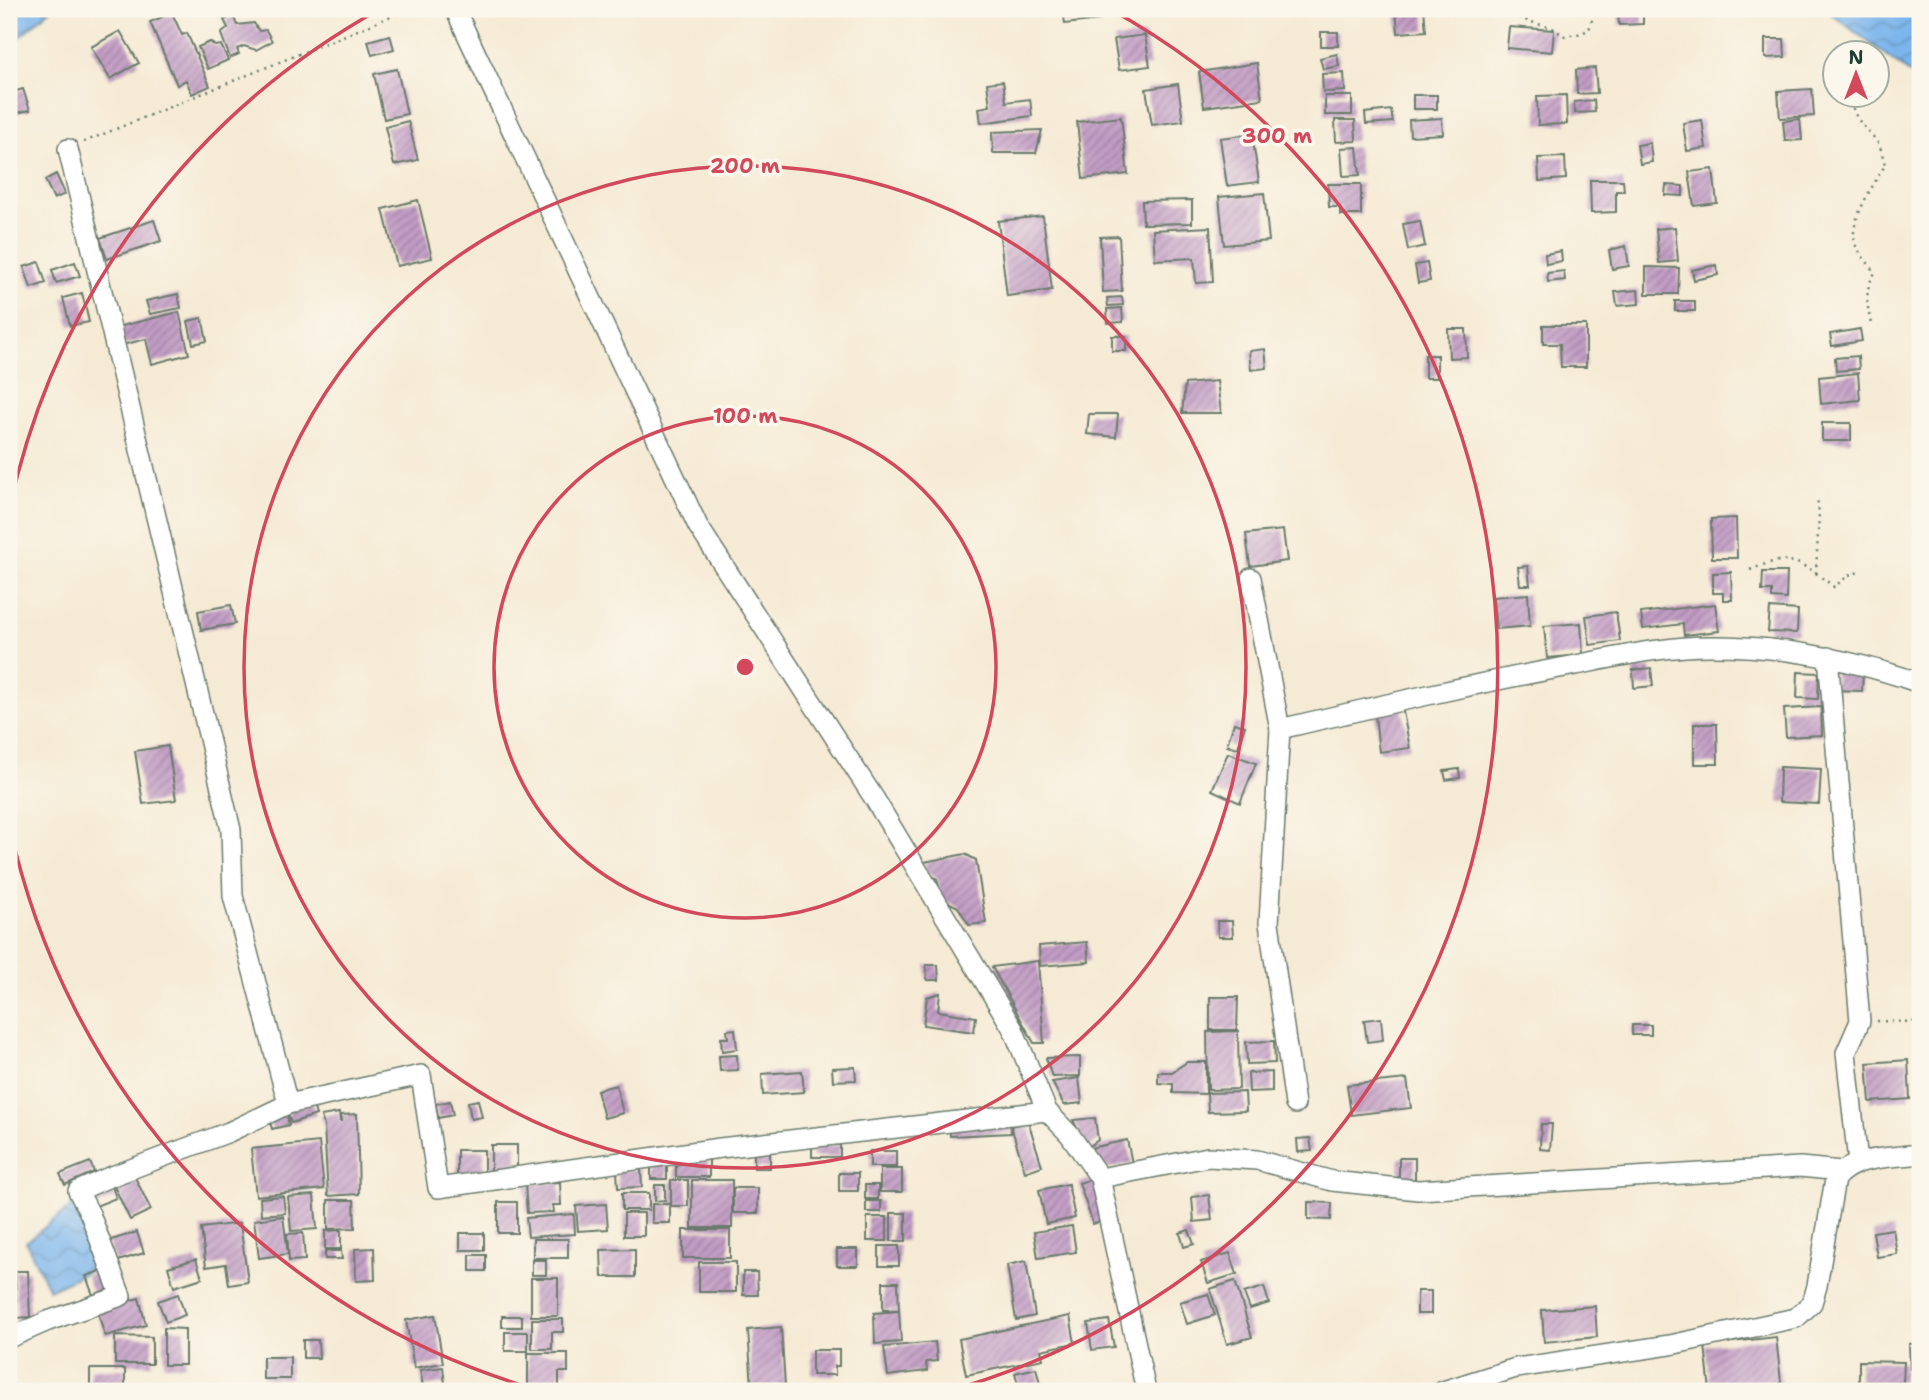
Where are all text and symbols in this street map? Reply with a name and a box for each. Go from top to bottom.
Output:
north arrow [1820,38,1890,108]
text: N [1848,45,1864,70]
text: 300 m [1242,122,1312,150]
text: 200 m [710,152,780,180]
text: 100 m [713,402,777,430]
centre of rings [733,655,757,679]

